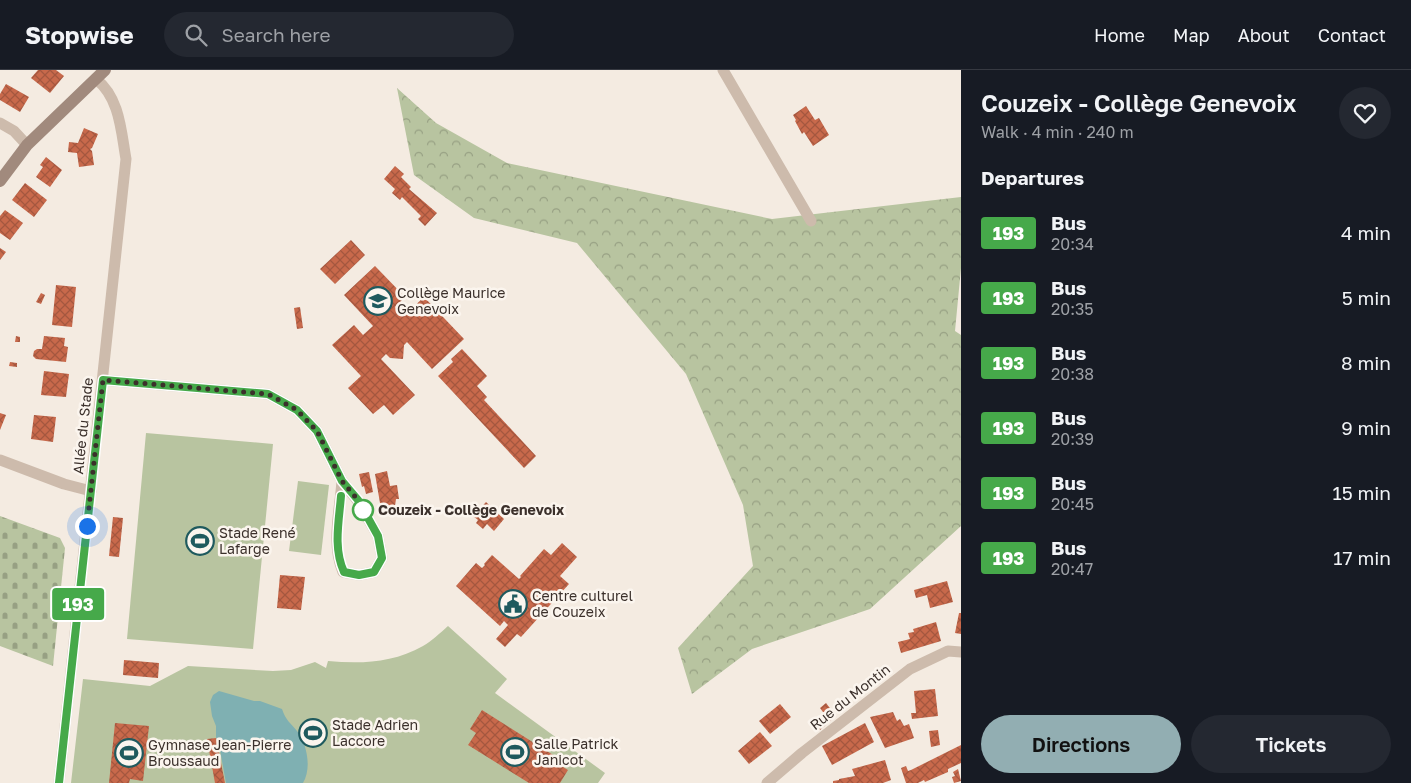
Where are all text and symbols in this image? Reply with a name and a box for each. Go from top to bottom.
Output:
search box [164,12,514,57]
text: Stopwise [25,20,134,49]
icon: search [182,21,210,49]
text: Search here [222,23,330,46]
text: Home [1094,24,1145,46]
text: Map [1173,24,1210,46]
text: About [1238,24,1290,46]
text: Contact [1318,24,1386,46]
button: heart [1339,87,1391,139]
text: Couzeix - Collège Genevoix [981,88,1296,117]
text: Walk · 4 min · 240 m [981,122,1134,142]
text: Departures [981,166,1084,189]
text: Bus [1051,211,1086,234]
text: 4 min [1341,221,1391,244]
text: 193 [993,222,1024,244]
text: 20:34 [1051,234,1094,254]
text: Bus [1051,276,1086,299]
place label: Collège Maurice Genevoix [397,284,505,317]
school or university icon: Collège Maurice Genevoix [363,286,393,316]
text: 5 min [1342,286,1391,309]
text: 193 [993,287,1024,309]
text: 20:35 [1051,299,1094,319]
text: Bus [1051,341,1086,364]
text: 8 min [1341,351,1391,374]
text: 193 [993,352,1024,374]
text: 20:38 [1051,364,1094,384]
street label: Allée du Stade [69,377,96,475]
text: Bus [1051,406,1086,429]
text: 9 min [1341,416,1391,439]
text: 193 [993,417,1024,439]
text: 20:39 [1051,429,1094,449]
text: Bus [1051,471,1086,494]
text: 15 min [1332,481,1391,504]
text: 193 [993,482,1024,504]
text: 20:45 [1051,494,1094,514]
marker: Couzeix - Collège Genevoix [352,499,374,521]
place label: Couzeix - Collège Genevoix [378,501,564,518]
your location [75,514,100,539]
place label: Stade René Lafarge [219,524,296,557]
sports icon: Stade René Lafarge [185,526,215,556]
text: Bus [1051,536,1086,559]
text: 17 min [1333,546,1391,569]
text: 193 [993,547,1024,569]
text: 20:47 [1051,559,1093,579]
place label: Centre culturel de Couzeix [532,587,633,620]
line badge: 193 [49,588,107,620]
public building icon: Centre culturel de Couzeix [498,589,528,619]
text: 193 [62,593,94,615]
street label: Rue du Montin [806,660,893,733]
button: Directions [981,715,1181,773]
button: Tickets [1191,715,1391,773]
place label: Stade Adrien Laccore [332,716,418,749]
sports icon: Stade Adrien Laccore [298,718,328,748]
place label: Salle Patrick Janicot [534,735,619,768]
place label: Gymnase Jean-Pierre Broussaud [148,736,291,769]
sports icon: Salle Patrick Janicot [500,737,530,767]
sports icon: Gymnase Jean-Pierre Broussaud [114,738,144,768]

